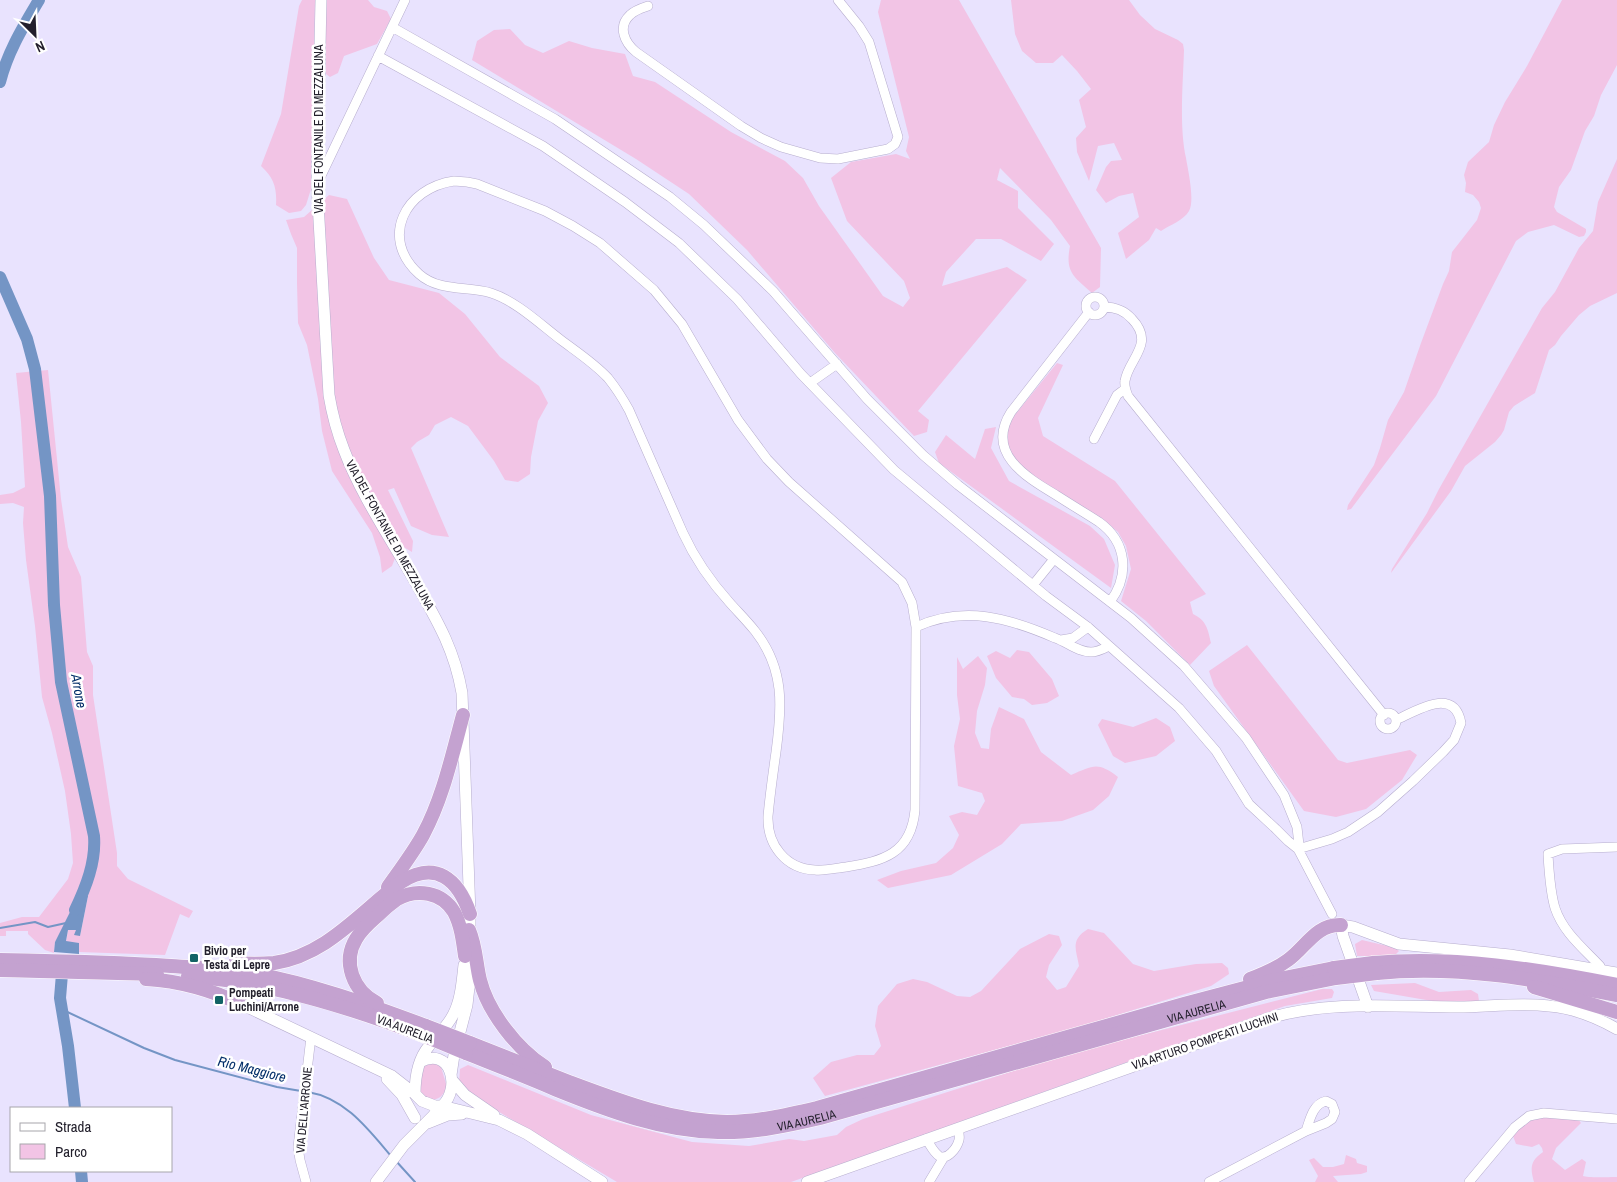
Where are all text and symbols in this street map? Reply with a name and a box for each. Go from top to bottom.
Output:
north arrow [10,10,60,60]
text: N [33,37,48,57]
street label: VIA DEL FONTANILE DI MEZZALUNA [311,44,327,214]
street label: VIA DEL FONTANILE DI MEZZALUNA [342,457,438,613]
water label: Arrone [67,671,91,710]
place label: Bivio per Testa di Lepre [204,943,271,973]
marker: Bivio per Testa di Lepre [188,952,200,964]
place label: Pompeati Luchini/Arrone [229,985,300,1015]
marker: Pompeati Luchini/Arrone [213,994,225,1006]
street label: VIA AURELIA [1166,996,1228,1027]
street label: VIA ARTURO POMPEATI LUCHINI [1130,1008,1280,1074]
street label: VIA AURELIA [374,1011,436,1047]
water label: Rio Maggiore [216,1052,288,1086]
street label: VIA DELL'ARRONE [292,1066,316,1154]
street label: VIA AURELIA [776,1106,838,1135]
legend [10,1107,172,1172]
text: Strada [55,1116,91,1137]
text: Parco [55,1141,87,1162]

